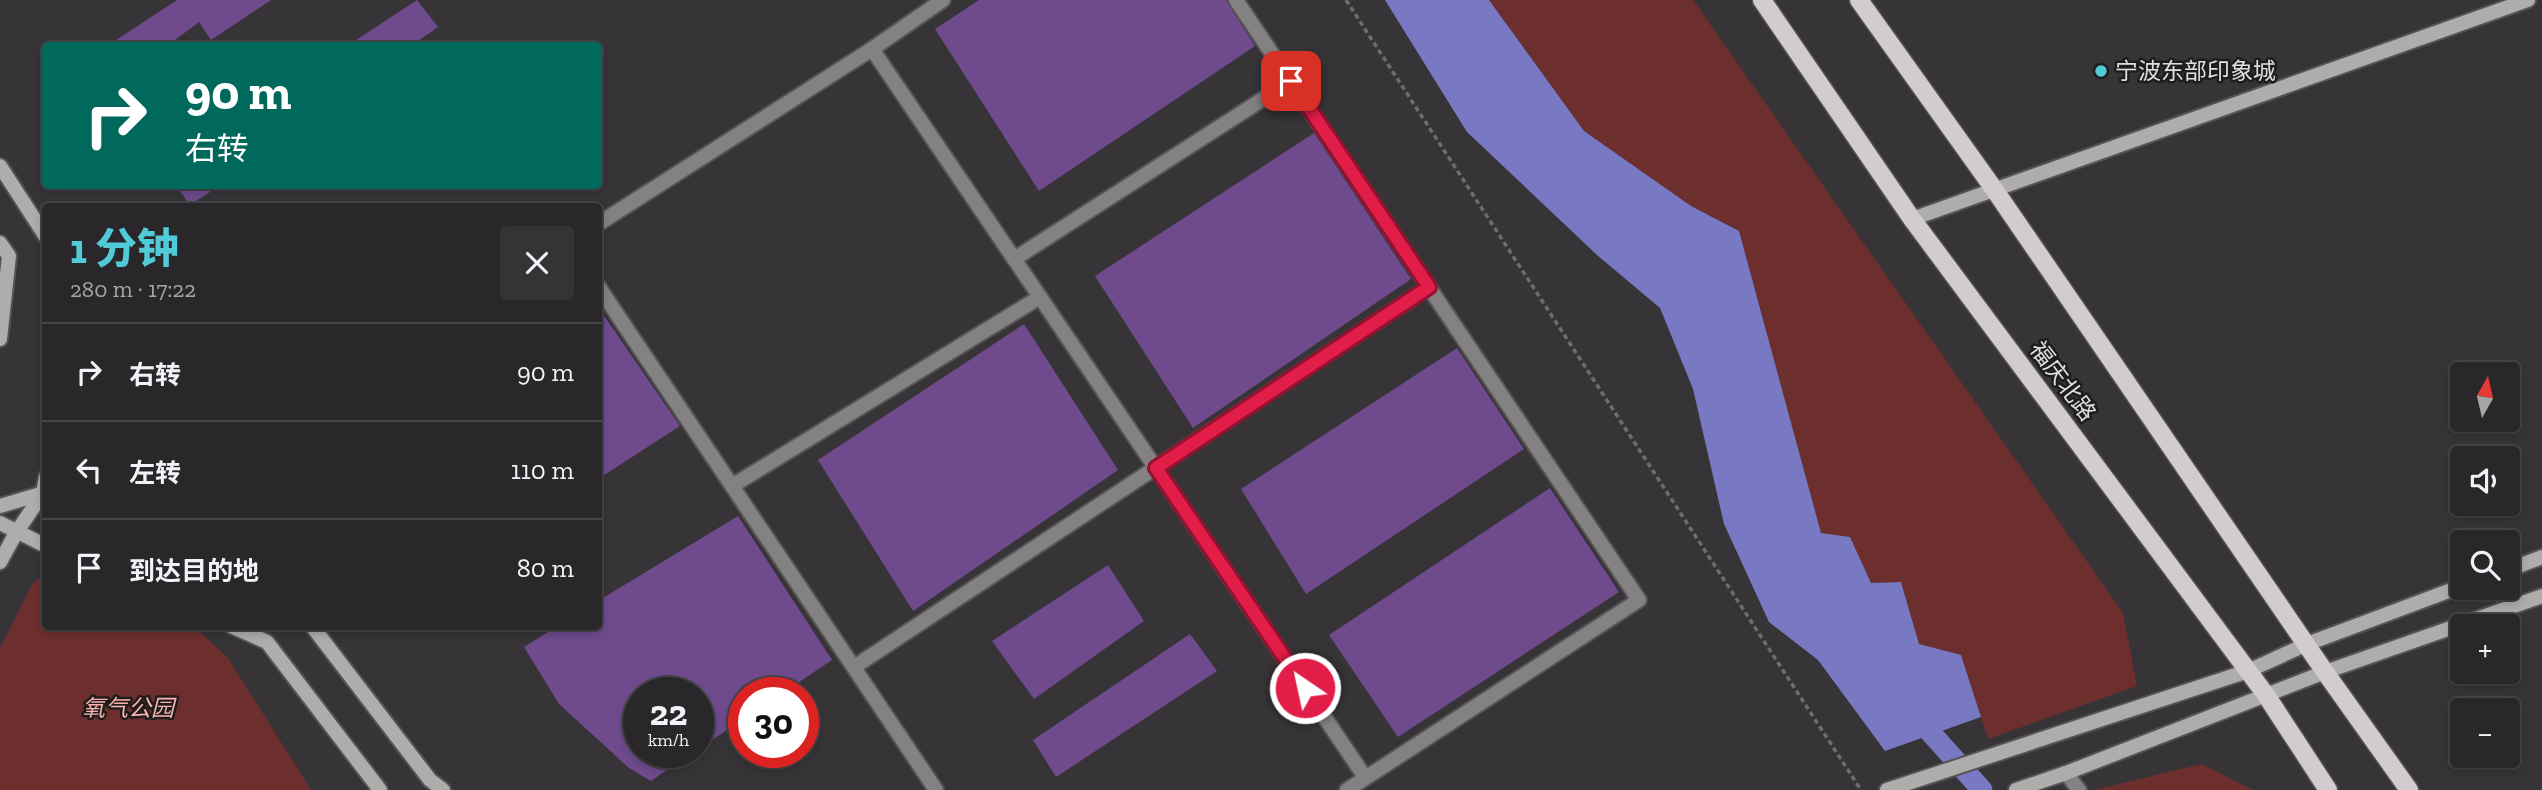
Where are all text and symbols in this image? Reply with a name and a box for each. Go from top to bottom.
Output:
pin [1261,51,1321,111]
place label: 宁波东部印象城 [2115,57,2276,85]
icon: arrive [1272,62,1310,100]
text: 90 m [185,63,292,122]
marker: 宁波东部印象城 [2093,63,2109,79]
icon: right [70,70,161,161]
text: 右转 [185,130,249,168]
text: 1 分钟 [70,223,179,274]
button: close [500,226,574,300]
text: 280 m · 17:22 [70,275,196,303]
street label: 福庆北路 [2024,336,2102,426]
icon: right [70,353,108,391]
text: 90 m [517,356,574,388]
text: 右转 [129,359,181,391]
north arrow [2450,362,2520,432]
map controls [2450,362,2520,768]
button: sound [2450,446,2520,516]
icon: left [70,451,108,489]
text: 110 m [511,454,574,486]
text: 左转 [129,457,181,489]
button: search [2450,530,2520,600]
icon: arrive [70,549,108,587]
text: 80 m [517,552,574,584]
text: 到达目的地 [129,555,259,587]
button: + [2450,614,2520,684]
position arrow [1268,651,1342,725]
speed limit sign: 30 [728,677,819,768]
text: 22 [650,692,687,734]
park label: 氧气公园 [82,694,177,722]
button: − [2450,698,2520,768]
text: km/h [648,729,689,751]

